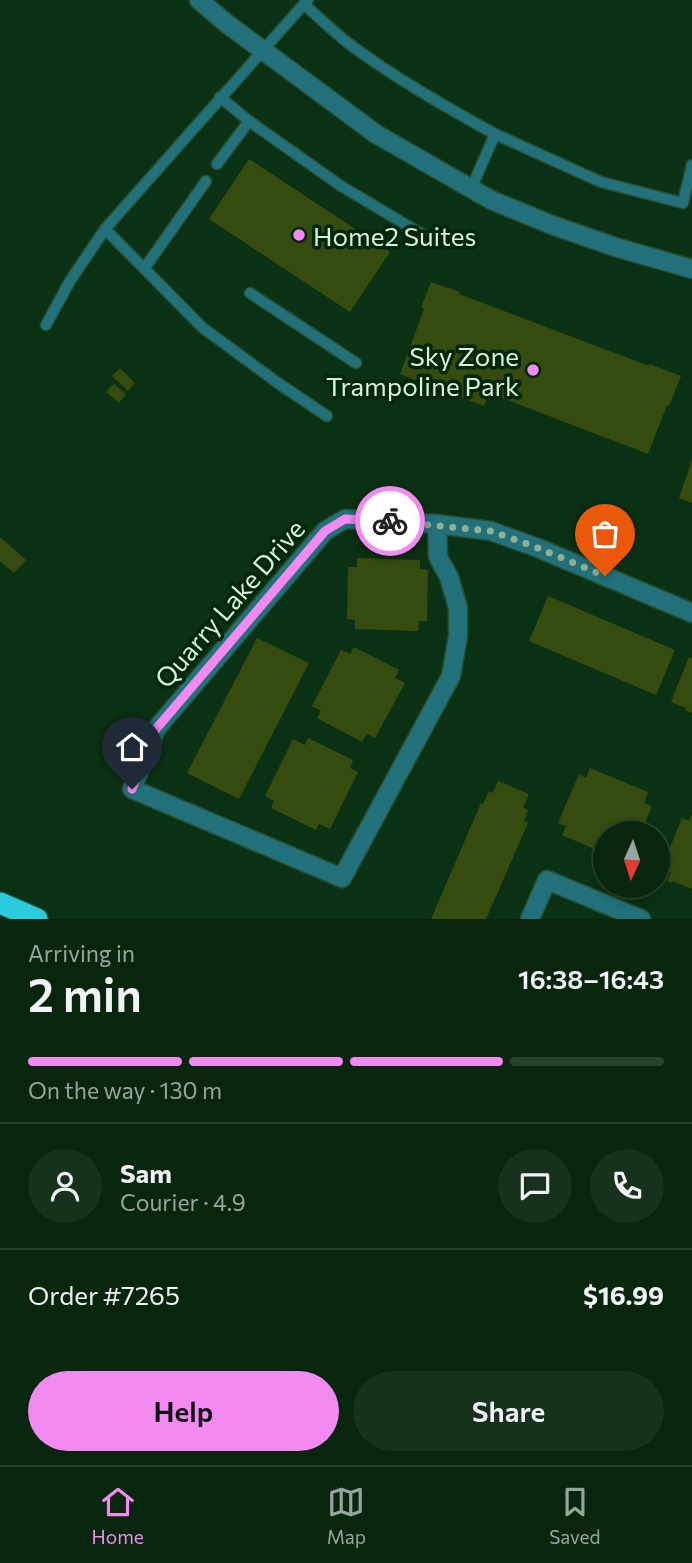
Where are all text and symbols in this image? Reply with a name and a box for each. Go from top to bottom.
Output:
place label: Home2 Suites [313,220,476,251]
marker: Home2 Suites [291,227,307,243]
place label: Sky Zone Trampoline Park [326,340,519,401]
marker: Sky Zone Trampoline Park [525,362,541,378]
courier [355,486,425,556]
icon: bike [371,502,409,540]
pin [575,504,635,576]
street label: Quarry Lake Drive [148,513,310,693]
icon: bag [586,515,624,553]
pin [102,717,162,789]
icon: home [113,728,151,766]
north arrow [593,821,670,898]
map controls [593,821,670,898]
text: Arriving in [28,939,135,967]
text: 16:38–16:43 [518,963,664,994]
text: 2 min [28,965,142,1021]
text: On the way · 130 m [28,1076,222,1104]
button: person [28,1149,102,1223]
button: chat [498,1149,572,1223]
button: phone [590,1149,664,1223]
text: Sam [120,1157,172,1188]
text: Courier · 4.9 [120,1188,246,1216]
text: Order #7265 [28,1279,180,1310]
text: $16.99 [583,1279,664,1310]
button: Help [28,1371,339,1451]
button: Share [353,1371,664,1451]
tab: Home [92,1483,144,1548]
tab: Map [327,1483,366,1548]
tab: Saved [549,1483,600,1548]

